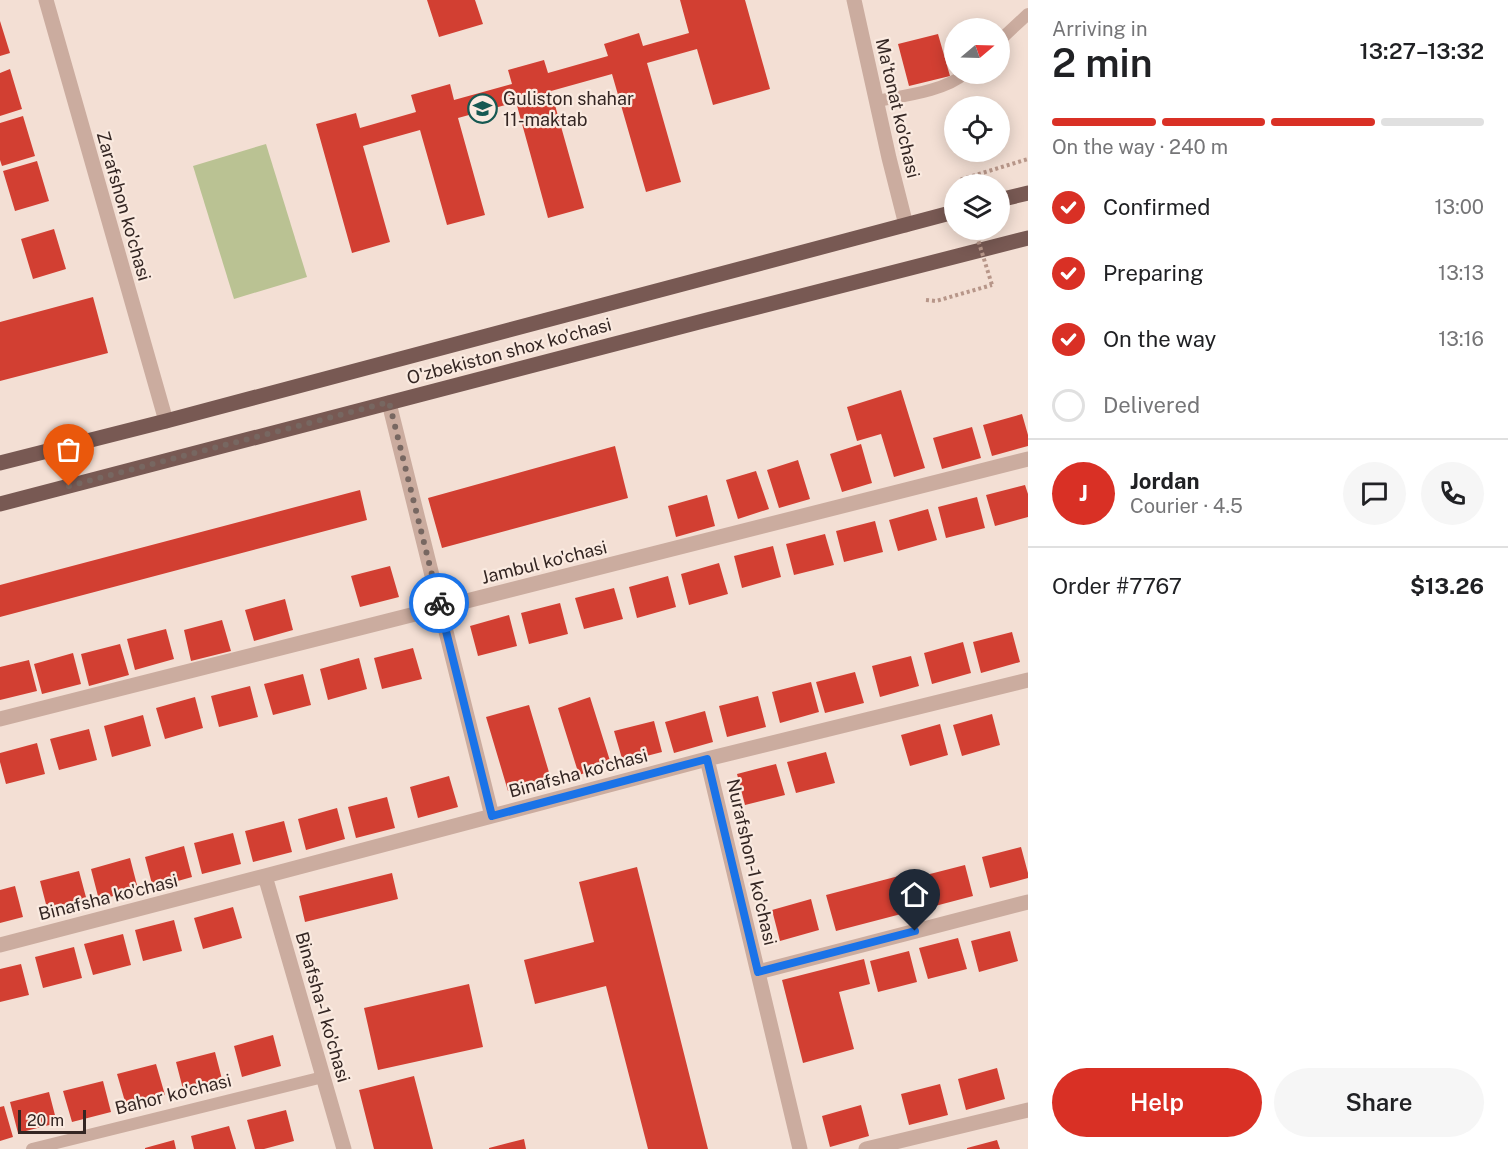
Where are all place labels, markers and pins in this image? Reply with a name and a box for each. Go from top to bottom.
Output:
place label: Guliston shahar 11-maktab [503,88,634,130]
school or university icon: Guliston shahar 11-maktab [466,92,498,124]
pin [43,424,94,486]
pin [889,869,940,931]

